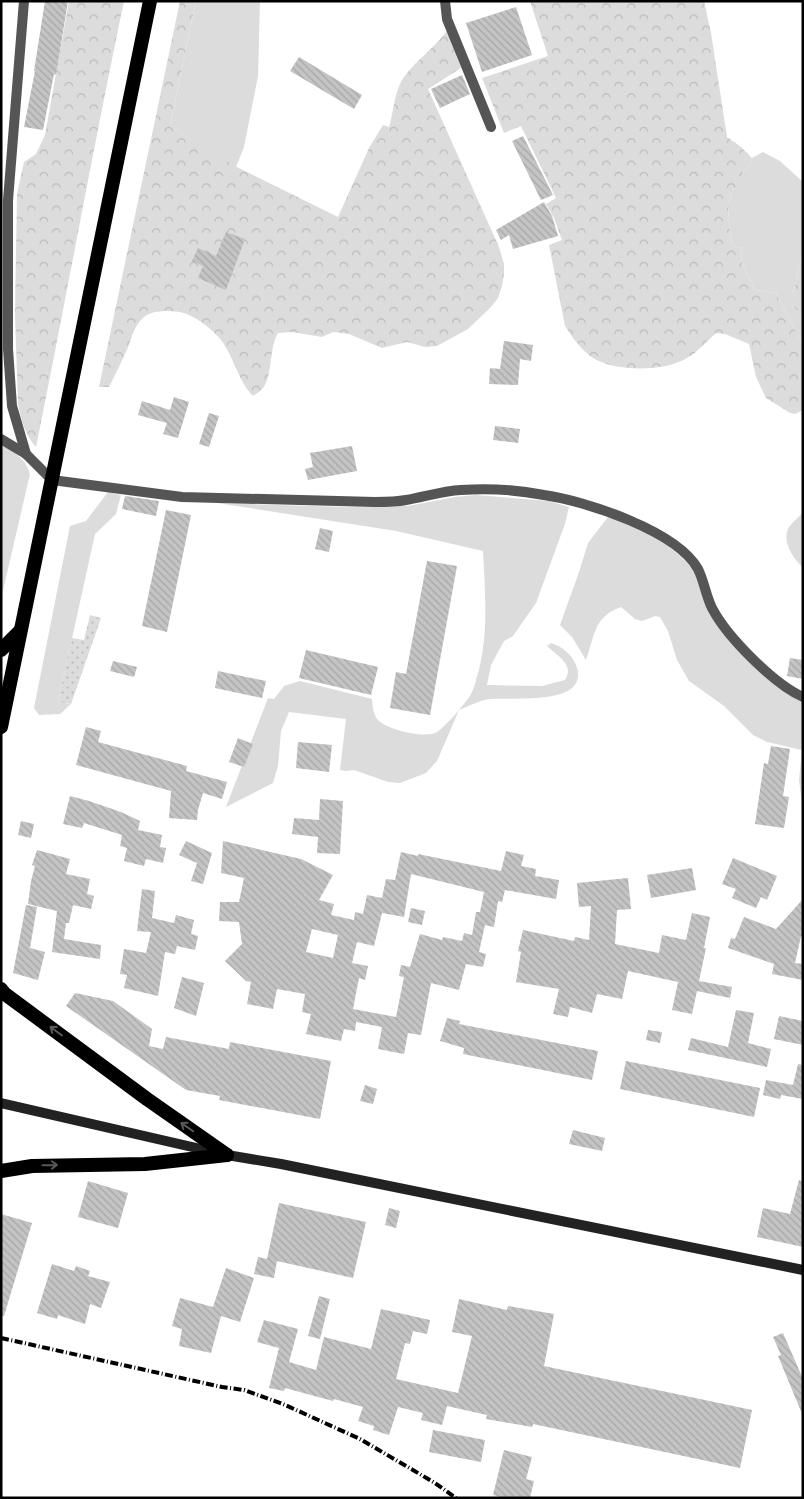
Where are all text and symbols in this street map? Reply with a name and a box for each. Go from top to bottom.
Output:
one-way arrow [49,1026,63,1036]
one-way arrow [180,1122,194,1132]
one-way arrow [41,1161,57,1170]

